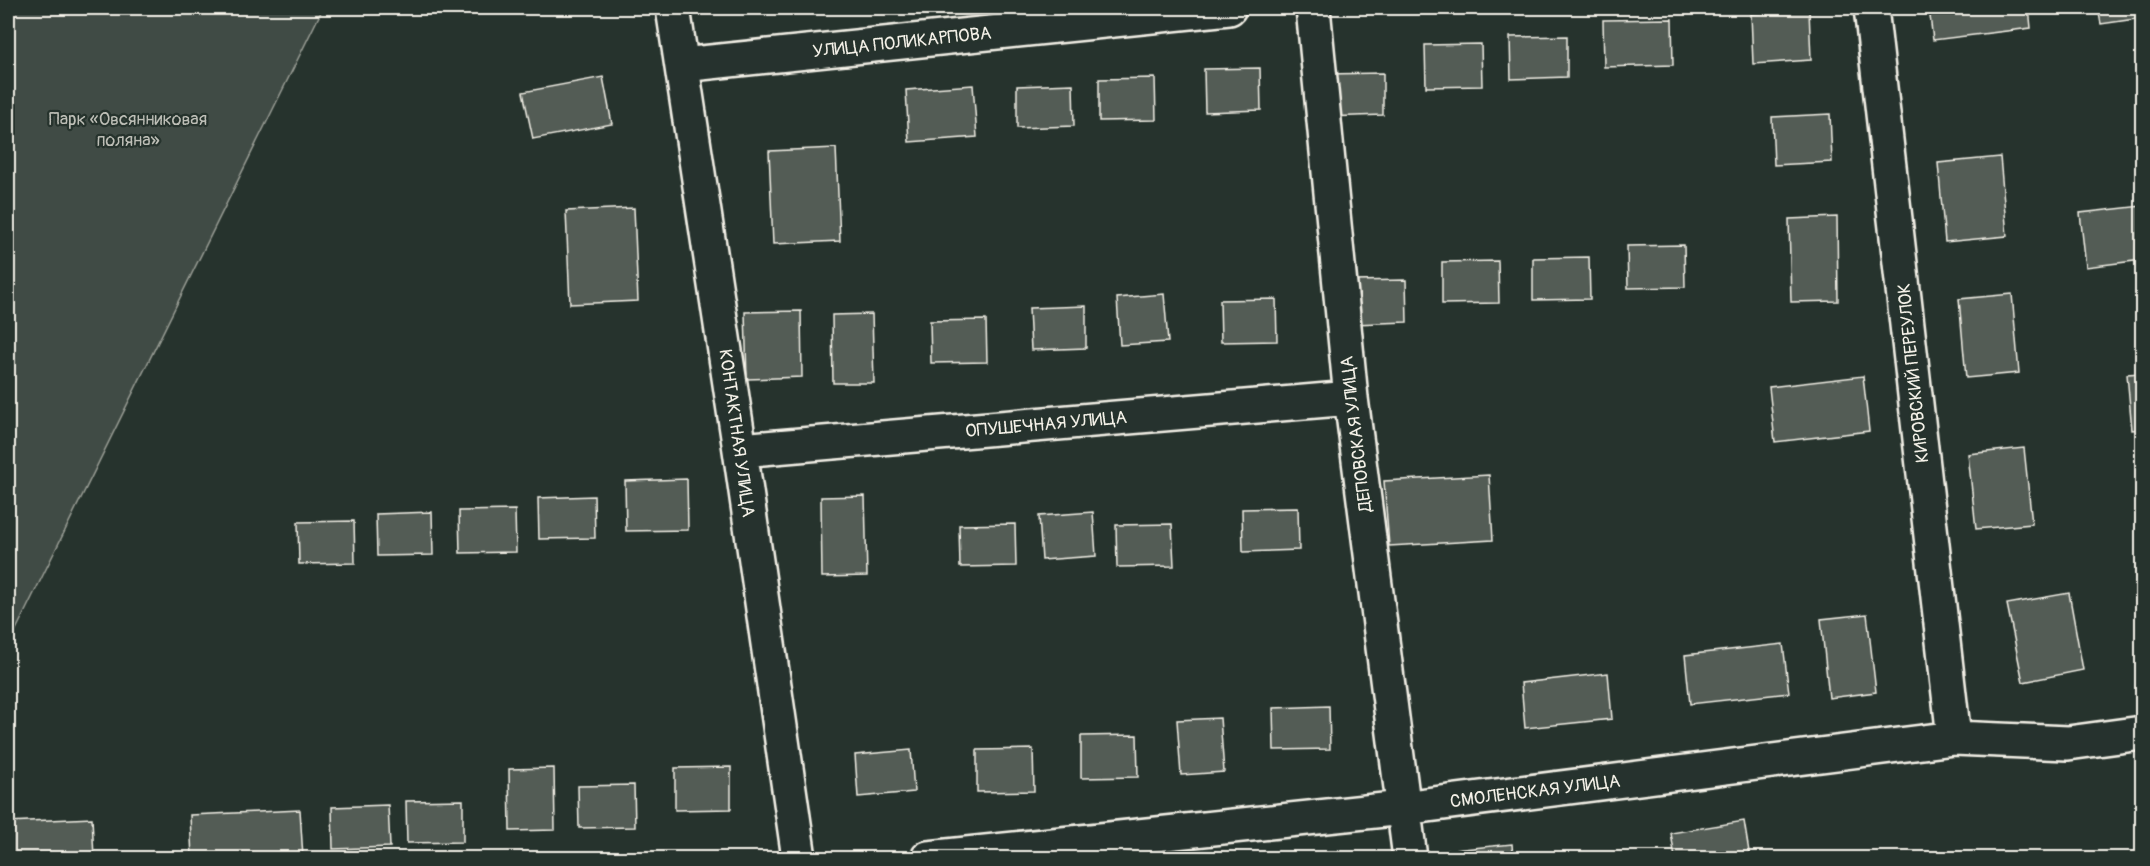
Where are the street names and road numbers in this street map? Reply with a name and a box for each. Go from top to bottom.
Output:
street label: УЛИЦА ПОЛИКАРПОВА [811,22,993,63]
street label: КИРОВСКИЙ ПЕРЕУЛОК [1893,282,1934,464]
street label: КОНТАКТНАЯ УЛИЦА [713,348,760,519]
street label: ДЕПОВСКАЯ УЛИЦА [1335,354,1378,514]
street label: ОПУШЕЧНАЯ УЛИЦА [964,406,1128,443]
street label: СМОЛЕНСКАЯ УЛИЦА [1449,770,1622,813]

